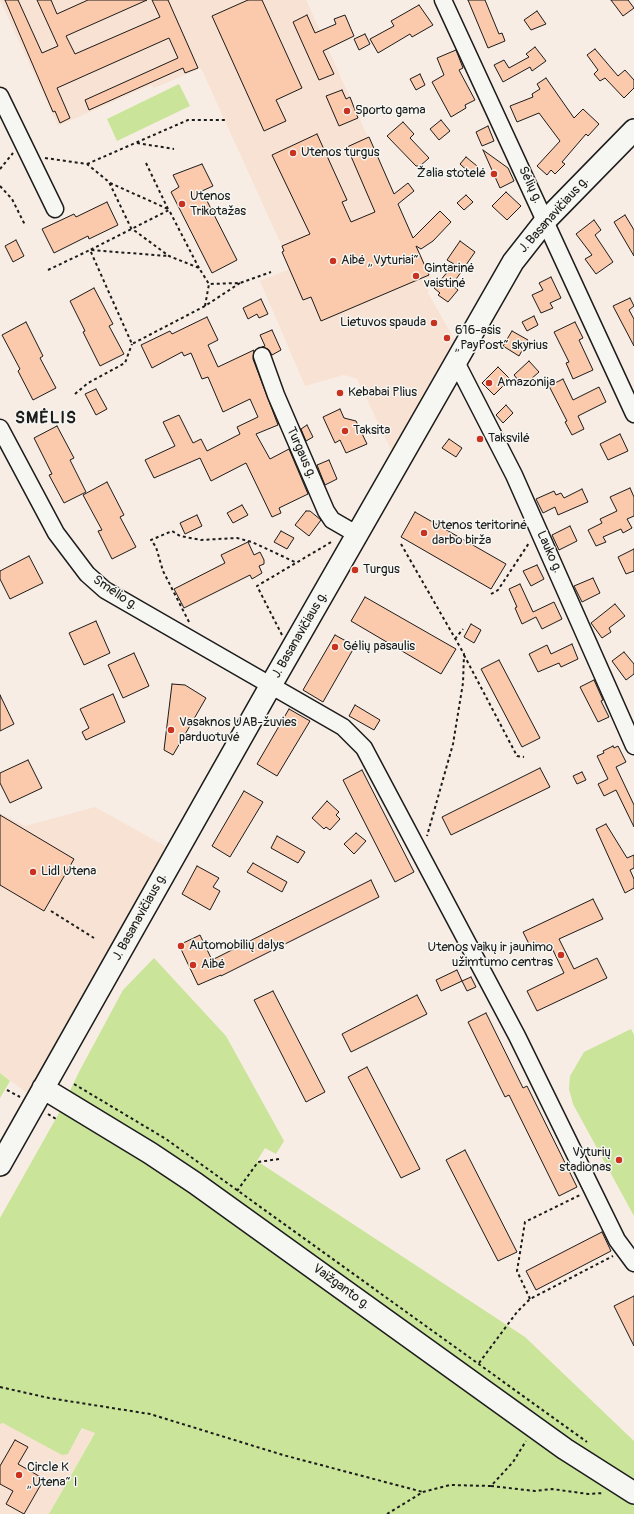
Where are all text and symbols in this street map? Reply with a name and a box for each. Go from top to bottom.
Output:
place label: Sporto gama [355,103,426,119]
marker: Sporto gama [342,106,352,116]
place label: Utenos turgus [301,145,380,161]
marker: Utenos turgus [288,148,298,158]
street label: Sėlių g. [515,164,545,206]
place label: Žalia stotelė [417,166,486,182]
marker: Žalia stotelė [489,169,499,179]
street label: J. Basanavičiaus g. [516,174,592,256]
place label: Utenos Trikotažas [190,189,246,220]
marker: Utenos Trikotažas [177,199,187,209]
place label: Aibė „Vyturiai“ [341,253,419,269]
marker: Aibė „Vyturiai“ [328,256,338,266]
place label: Gintarinė vaistinė [424,261,474,292]
marker: Gintarinė vaistinė [411,271,421,281]
place label: Lietuvos spauda [340,315,426,331]
marker: Lietuvos spauda [429,318,439,328]
place label: 616-asis „PayPost“ skyrius [455,323,548,354]
marker: 616-asis „PayPost“ skyrius [442,333,452,343]
place label: Amazonija [497,375,555,391]
marker: Amazonija [484,378,494,388]
place label: Kebabai Plius [348,385,417,401]
marker: Kebabai Plius [335,388,345,398]
district label: SMĖLIS [15,409,77,429]
place label: Taksita [353,423,390,439]
street label: Turgaus g. [283,425,319,481]
marker: Taksita [340,426,350,436]
place label: Taksvilė [488,431,530,447]
marker: Taksvilė [475,434,485,444]
place label: Utenos teritorinė darbo birža [432,518,527,549]
marker: Utenos teritorinė darbo birža [419,528,429,538]
street label: Lauko g. [533,529,565,575]
place label: Turgus [363,562,400,578]
marker: Turgus [350,565,360,575]
street label: Smėlio g. [90,572,140,614]
street label: J. Basanavičiaus g. [269,589,331,681]
place label: Gėlių pasaulis [343,639,415,655]
marker: Gėlių pasaulis [330,642,340,652]
place label: Vasaknos UAB-žuvies parduotuvė [179,715,297,746]
marker: Vasaknos UAB-žuvies parduotuvė [166,725,176,735]
place label: Lidl Utena [41,864,96,880]
marker: Lidl Utena [28,867,38,877]
street label: J. Basanavičiaus g. [110,871,170,963]
place label: Automobilių dalys [189,938,284,954]
place label: Utenos vaikų ir jaunimo užimtumo centras [428,940,553,971]
marker: Automobilių dalys [176,941,186,951]
marker: Utenos vaikų ir jaunimo užimtumo centras [556,950,566,960]
place label: Aibė [201,957,225,973]
marker: Aibė [188,960,198,970]
place label: Vyturių stadionas [559,1145,611,1176]
marker: Vyturių stadionas [614,1155,624,1165]
street label: Vaižganto g. [309,1261,373,1313]
place label: Circle K „Utena“ I [27,1460,77,1491]
marker: Circle K „Utena“ I [14,1470,24,1480]

